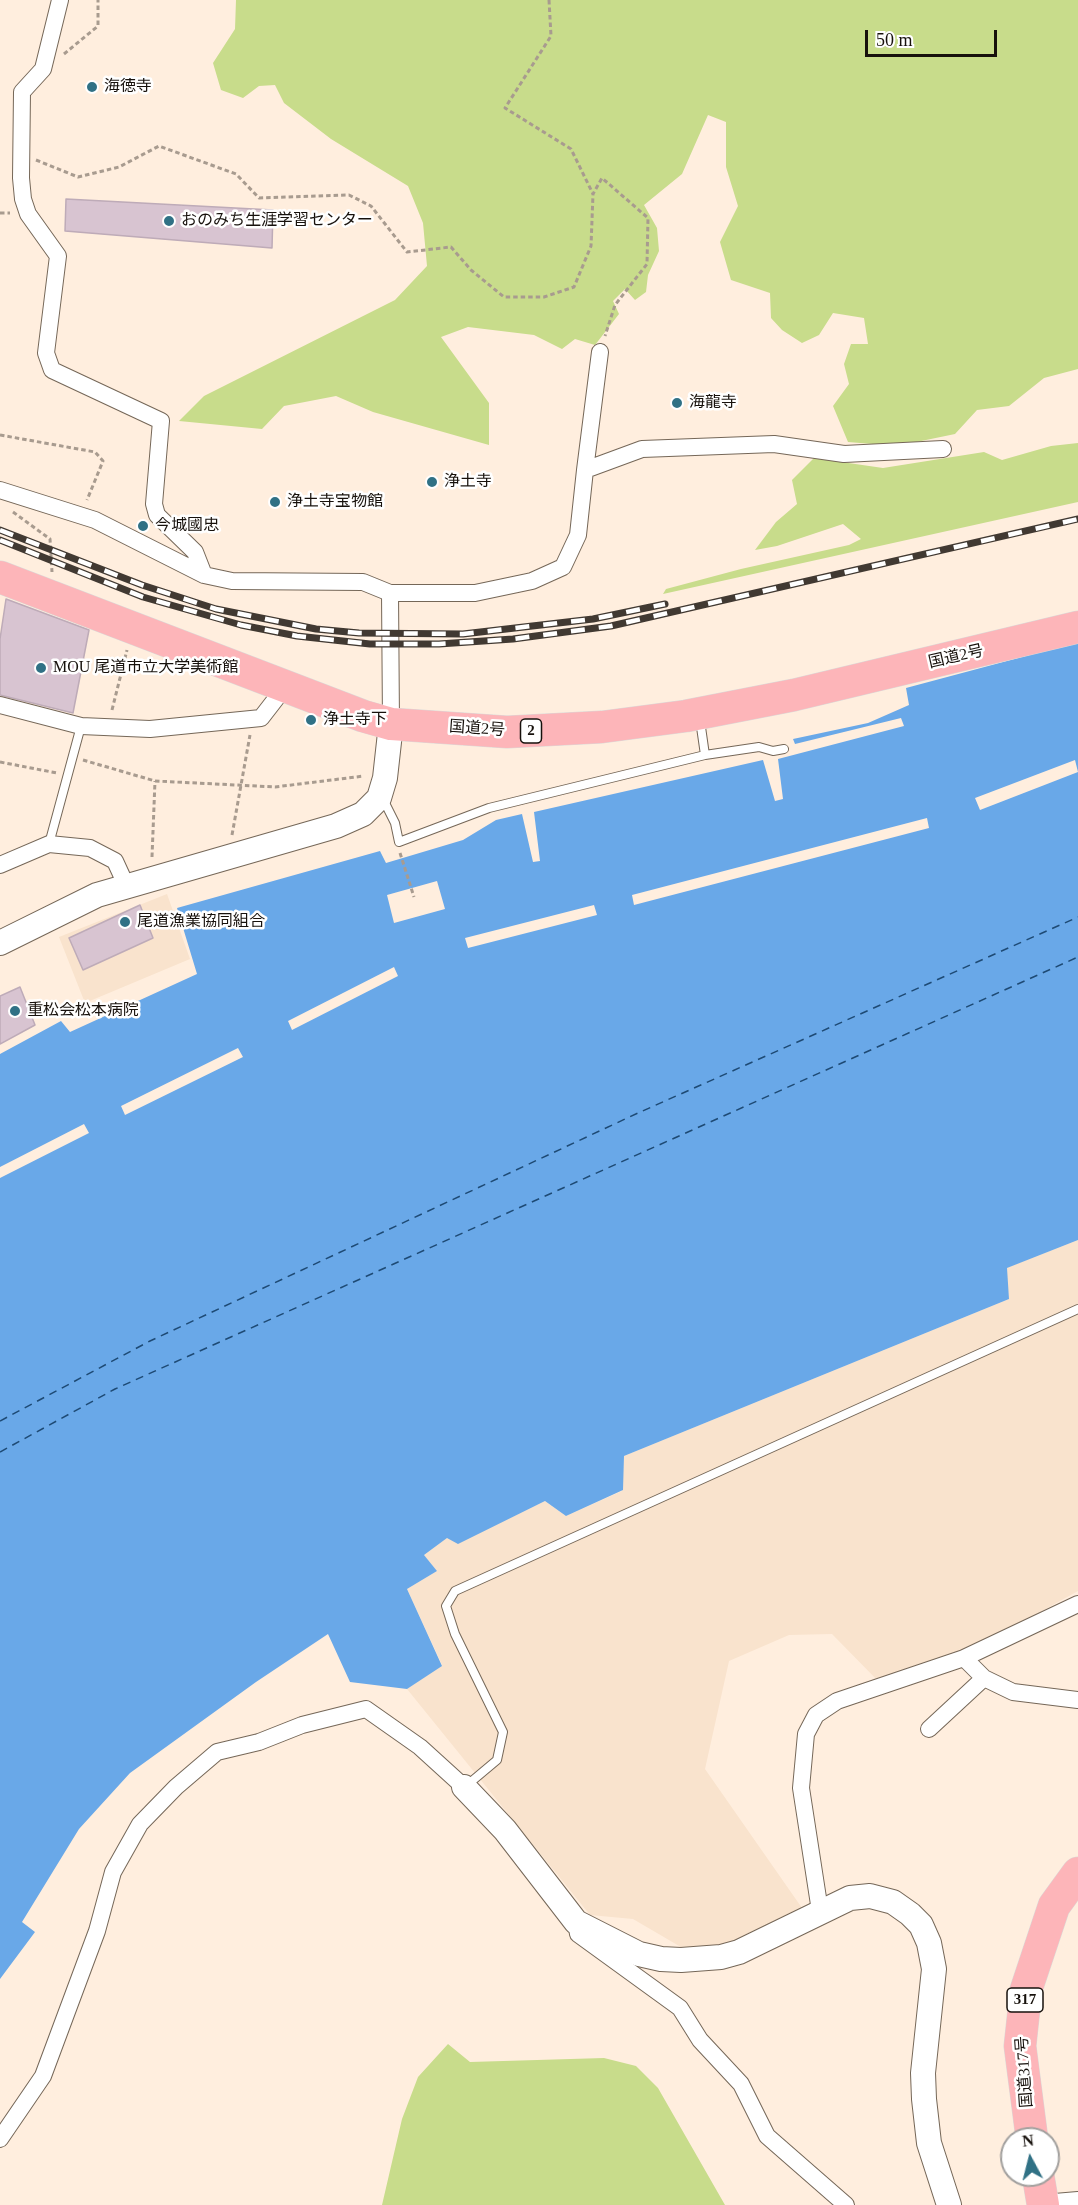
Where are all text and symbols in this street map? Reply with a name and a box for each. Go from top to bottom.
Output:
scale bar [868,18,1000,56]
text: 50 m [876,30,913,50]
place label: 海徳寺 [104,77,152,97]
marker: 海徳寺 [85,80,99,94]
place label: おのみち生涯学習センター [181,211,373,231]
marker: おのみち生涯学習センター [162,214,176,228]
place label: 海龍寺 [689,393,737,413]
marker: 海龍寺 [670,396,684,410]
place label: 浄土寺 [444,472,492,492]
marker: 浄土寺 [425,475,439,489]
place label: 浄土寺宝物館 [287,492,383,512]
marker: 浄土寺宝物館 [268,495,282,509]
place label: 今城國忠 [155,516,219,536]
marker: 今城國忠 [136,519,150,533]
street label: 国道2号 [927,641,985,673]
place label: MOU 尾道市立大学美術館 [53,658,238,678]
marker: MOU 尾道市立大学美術館 [34,661,48,675]
place label: 浄土寺下 [323,710,387,730]
marker: 浄土寺下 [304,713,318,727]
street label: 国道2号 [448,717,506,741]
road number: 2 [520,719,542,743]
place label: 尾道漁業協同組合 [137,912,265,932]
marker: 尾道漁業協同組合 [118,915,132,929]
place label: 重松会松本病院 [27,1001,139,1021]
marker: 重松会松本病院 [8,1004,22,1018]
road number: 317 [1007,1988,1043,2012]
street label: 国道317号 [1013,2035,1037,2109]
north arrow [1000,2127,1060,2187]
text: N [1021,2131,1035,2150]

